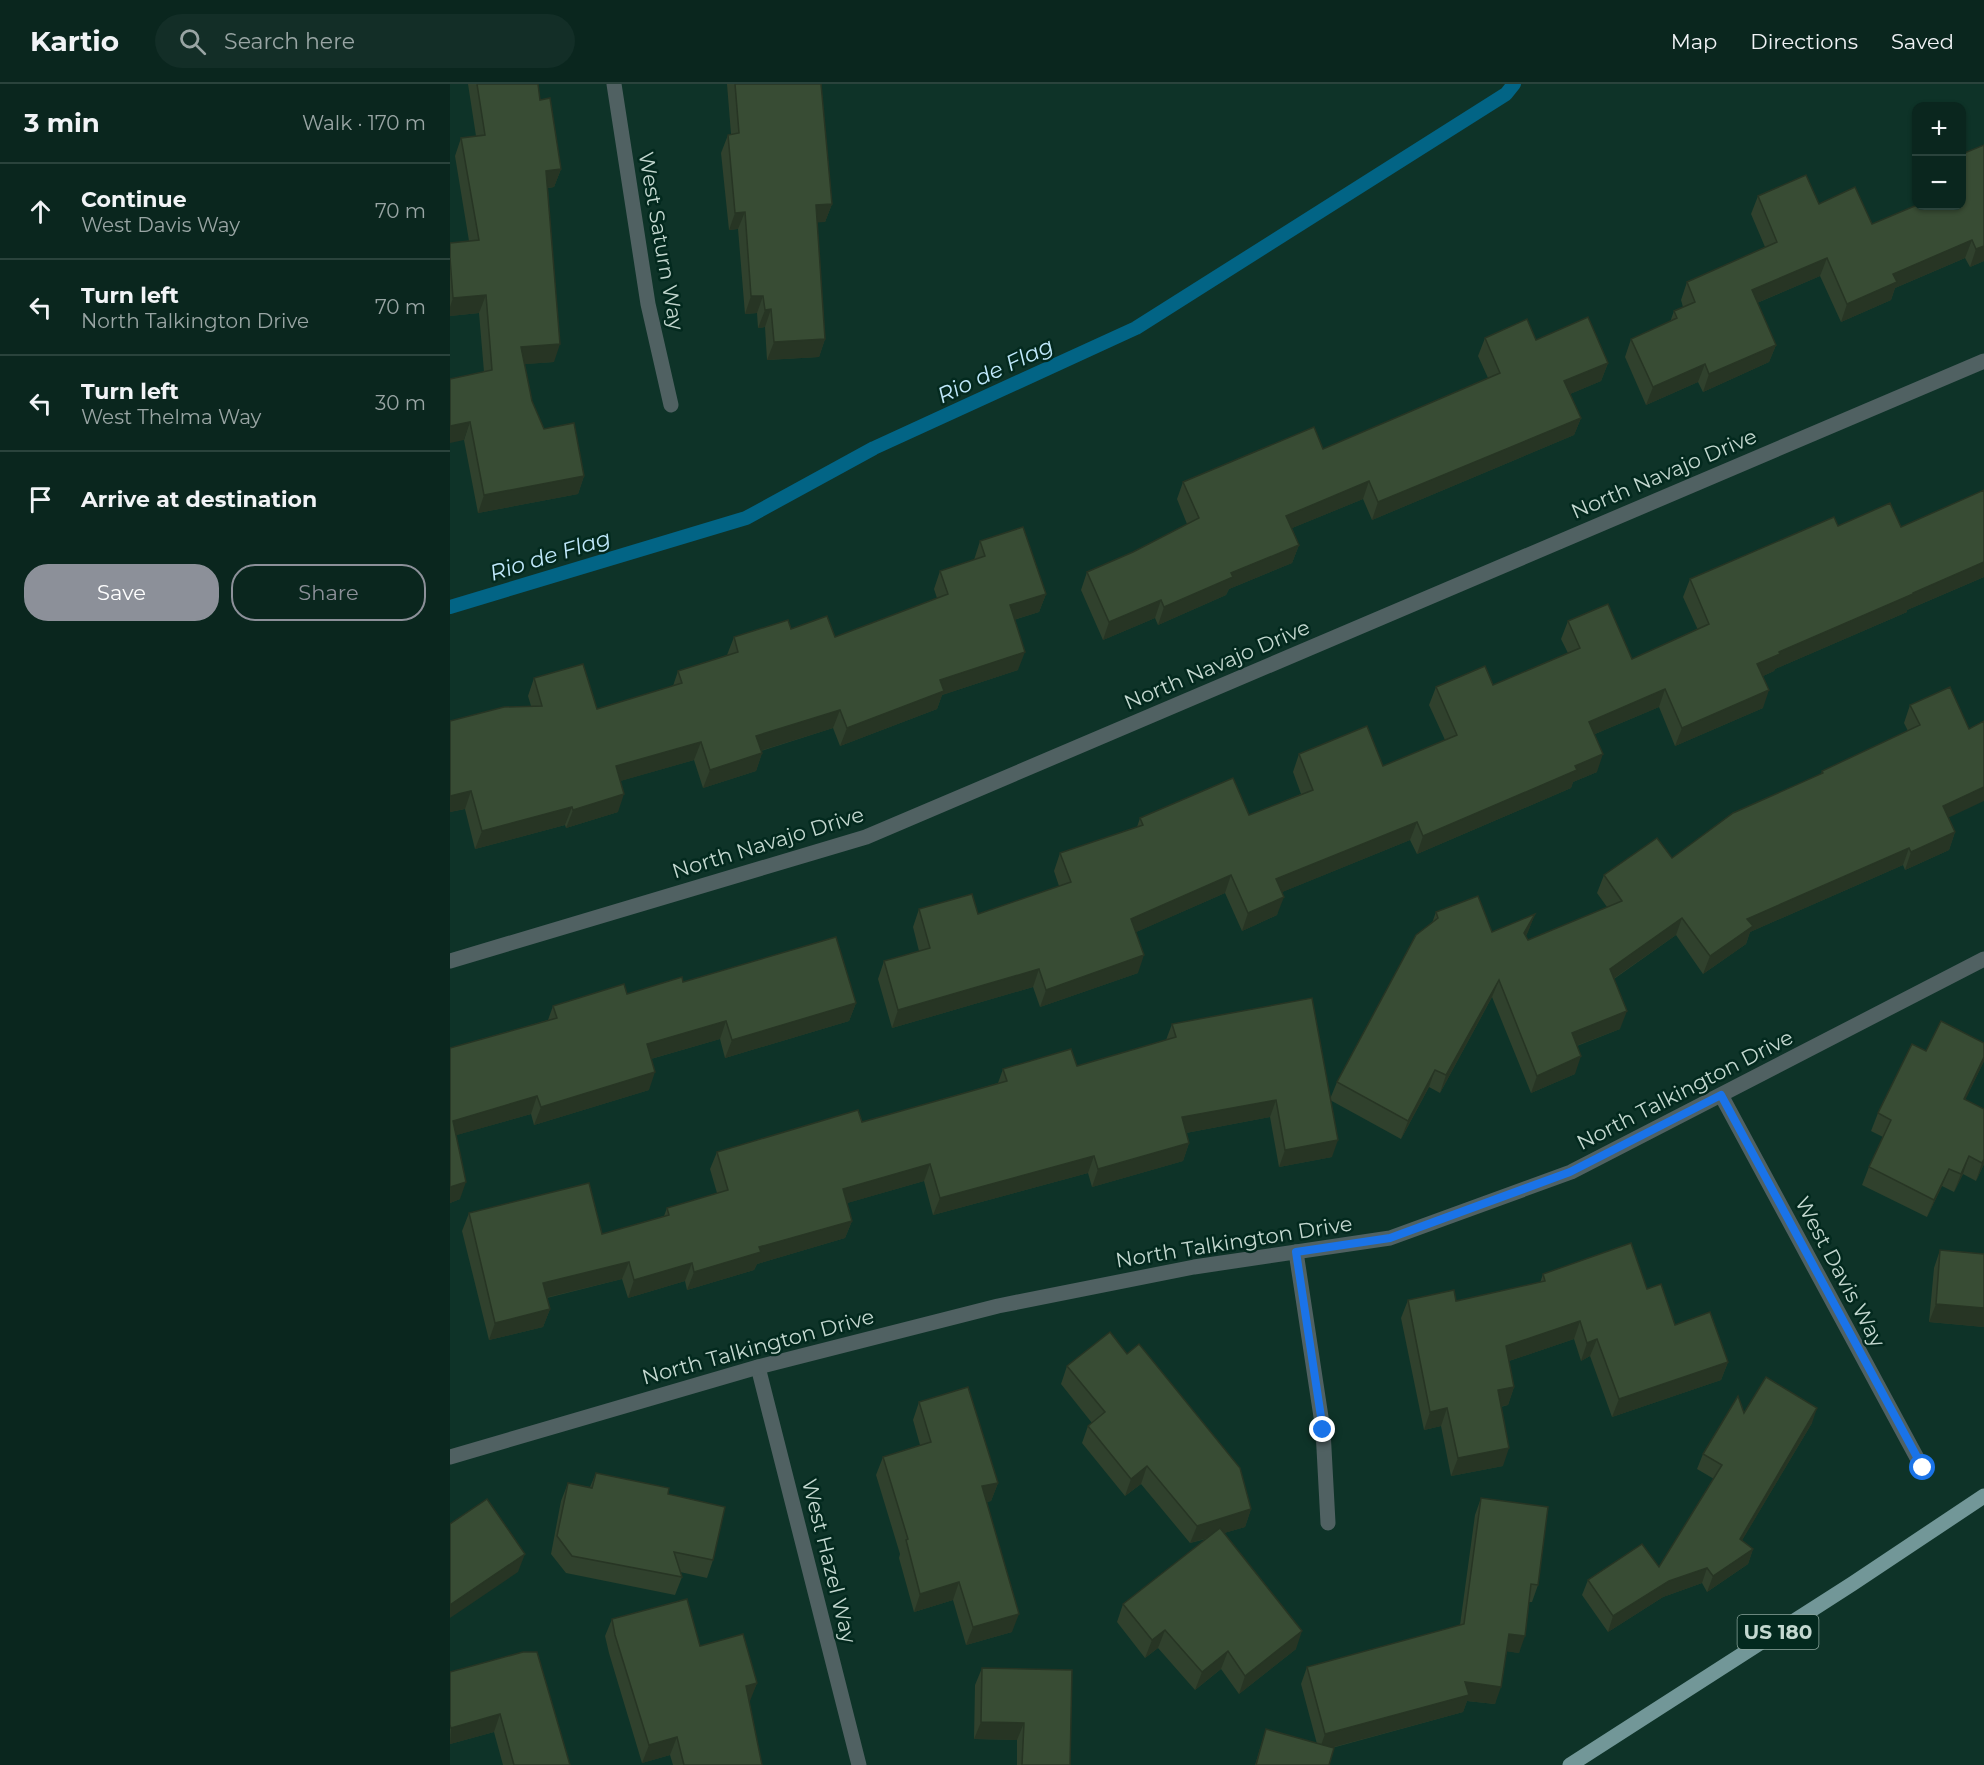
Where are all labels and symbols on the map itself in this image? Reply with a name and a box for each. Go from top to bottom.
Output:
street label: West Saturn Way [634,150,690,333]
water label: Rio de Flag [933,332,1058,409]
street label: North Navajo Drive [1567,423,1760,524]
water label: Rio de Flag [486,524,614,587]
street label: North Navajo Drive [1120,614,1313,715]
street label: North Navajo Drive [669,801,867,884]
street label: North Talkington Drive [1572,1024,1797,1155]
street label: West Davis Way [1790,1192,1891,1352]
street label: North Talkington Drive [1114,1210,1354,1273]
street label: North Talkington Drive [639,1303,877,1390]
route end [1309,1416,1335,1442]
route start [1909,1454,1935,1480]
street label: West Hazel Way [797,1476,862,1646]
road number: US 180 [1738,1615,1818,1649]

